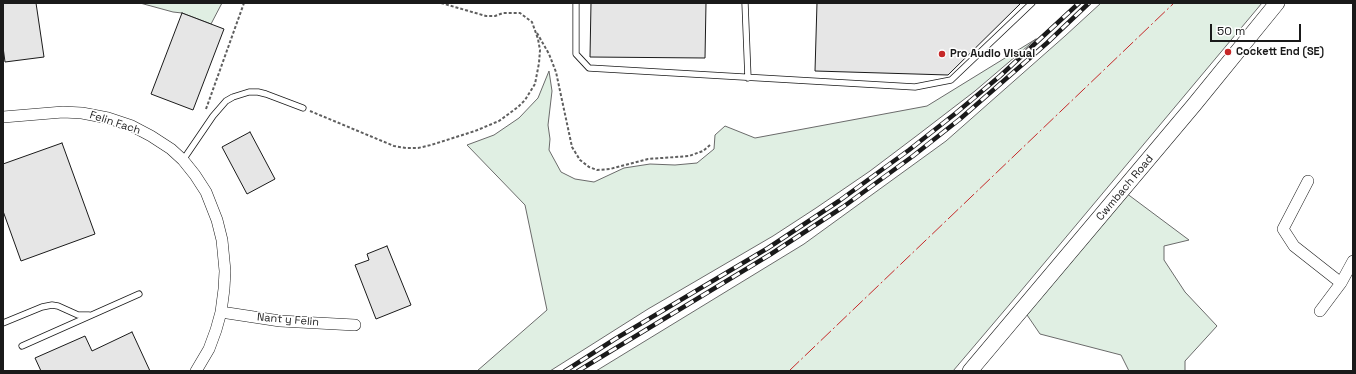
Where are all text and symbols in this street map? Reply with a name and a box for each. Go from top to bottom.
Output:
scale bar [1212,16,1303,42]
text: 50 m [1217,23,1245,39]
place label: Cockett End (SE) [1236,45,1324,59]
place label: Pro Audio Visual [950,47,1035,61]
marker: Cockett End (SE) [1223,47,1233,57]
marker: Pro Audio Visual [937,49,947,59]
street label: Felin Fach [88,109,142,137]
street label: Cwmbach Road [1094,152,1156,224]
street label: Nant y Felin [256,311,320,329]

